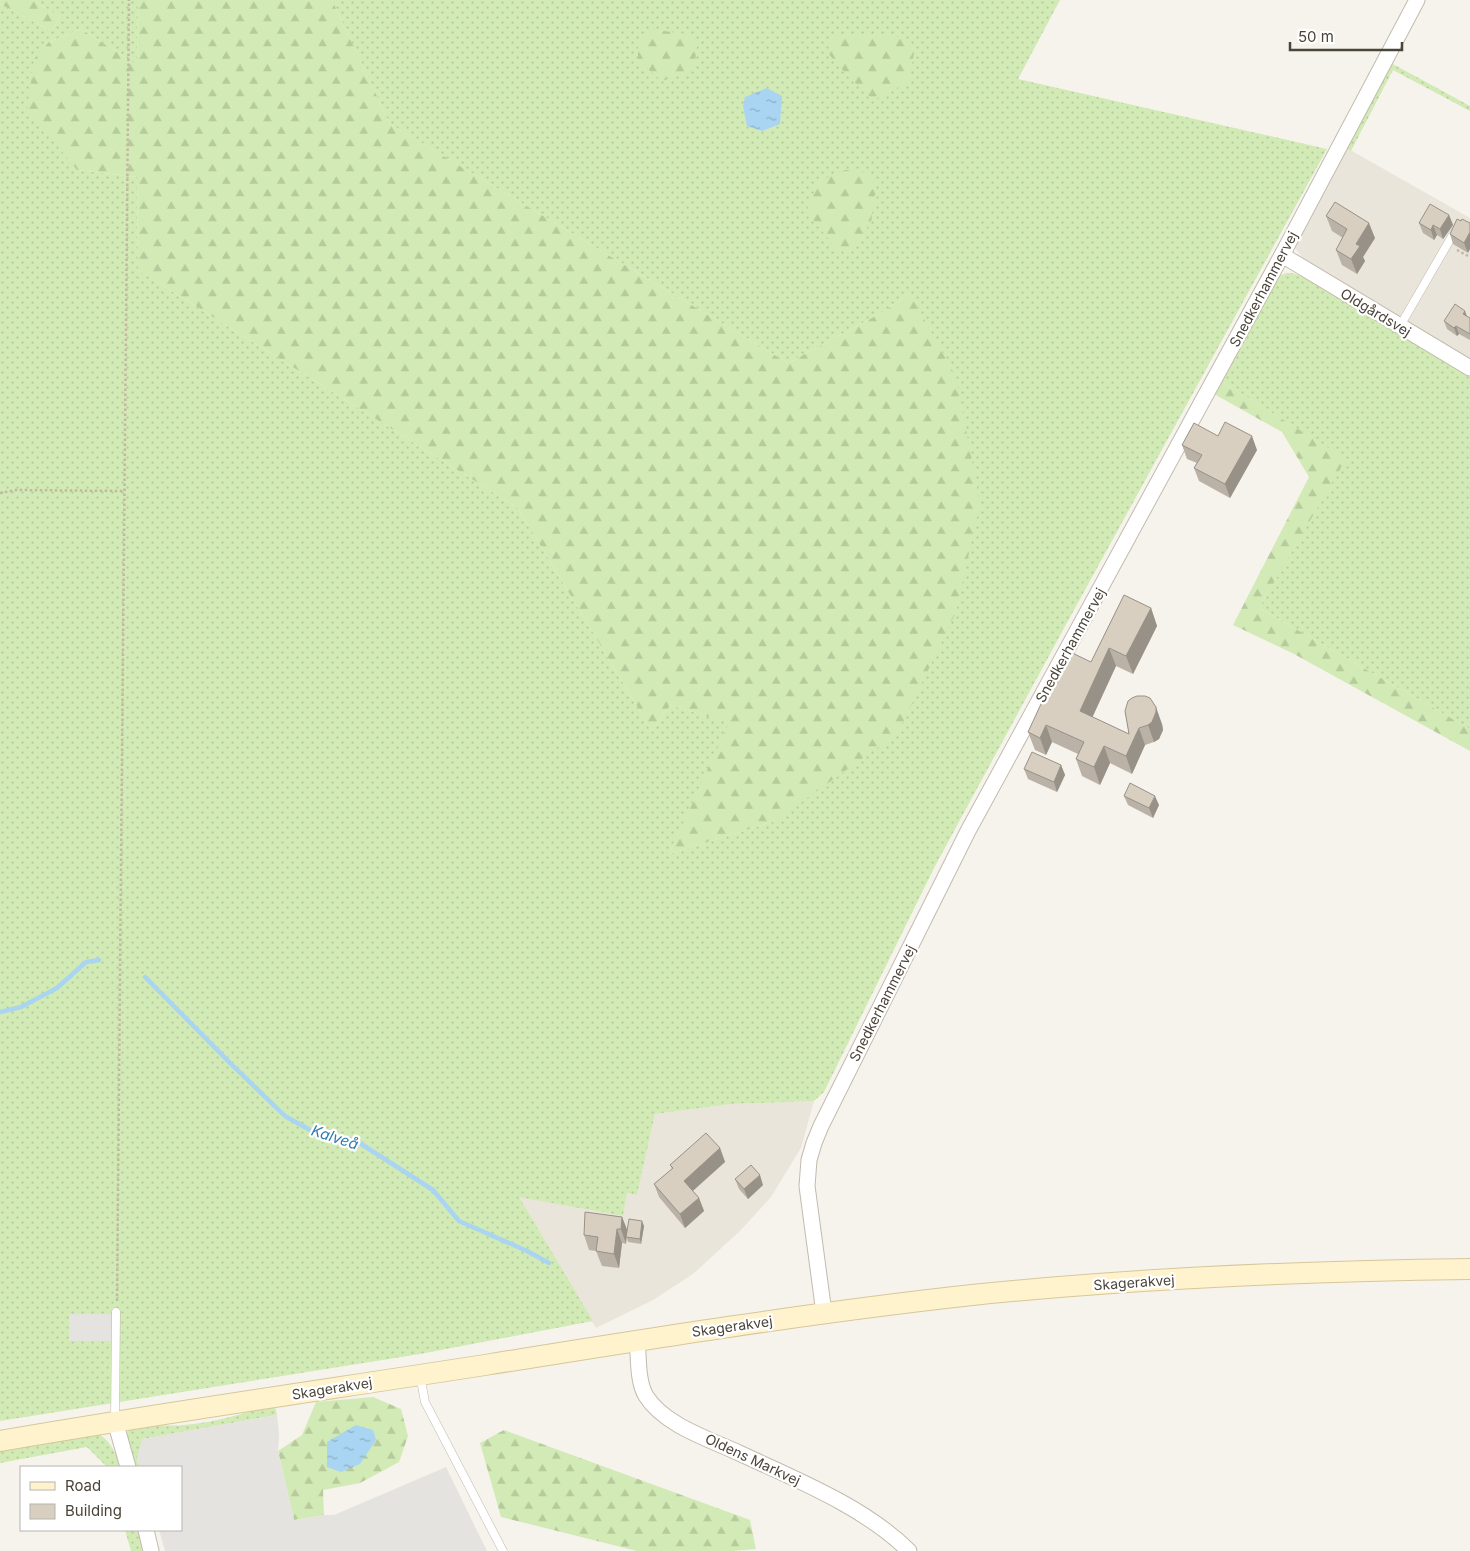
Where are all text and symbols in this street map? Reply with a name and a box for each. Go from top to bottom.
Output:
scale bar [1290,20,1402,52]
text: 50 m [1298,27,1334,46]
street label: Snedkerhammervej [1225,228,1301,350]
street label: Oldgårdsvej [1338,284,1414,340]
street label: Snedkerhammervej [1031,585,1109,705]
street label: Snedkerhammervej [845,942,919,1064]
water label: Kalveå [309,1120,361,1154]
street label: Skagerakvej [1093,1271,1175,1293]
street label: Skagerakvej [691,1312,773,1340]
street label: Skagerakvej [291,1373,373,1403]
street label: Oldens Markvej [703,1429,803,1489]
legend [20,1466,182,1531]
text: Road [65,1476,101,1495]
text: Building [65,1501,122,1520]

